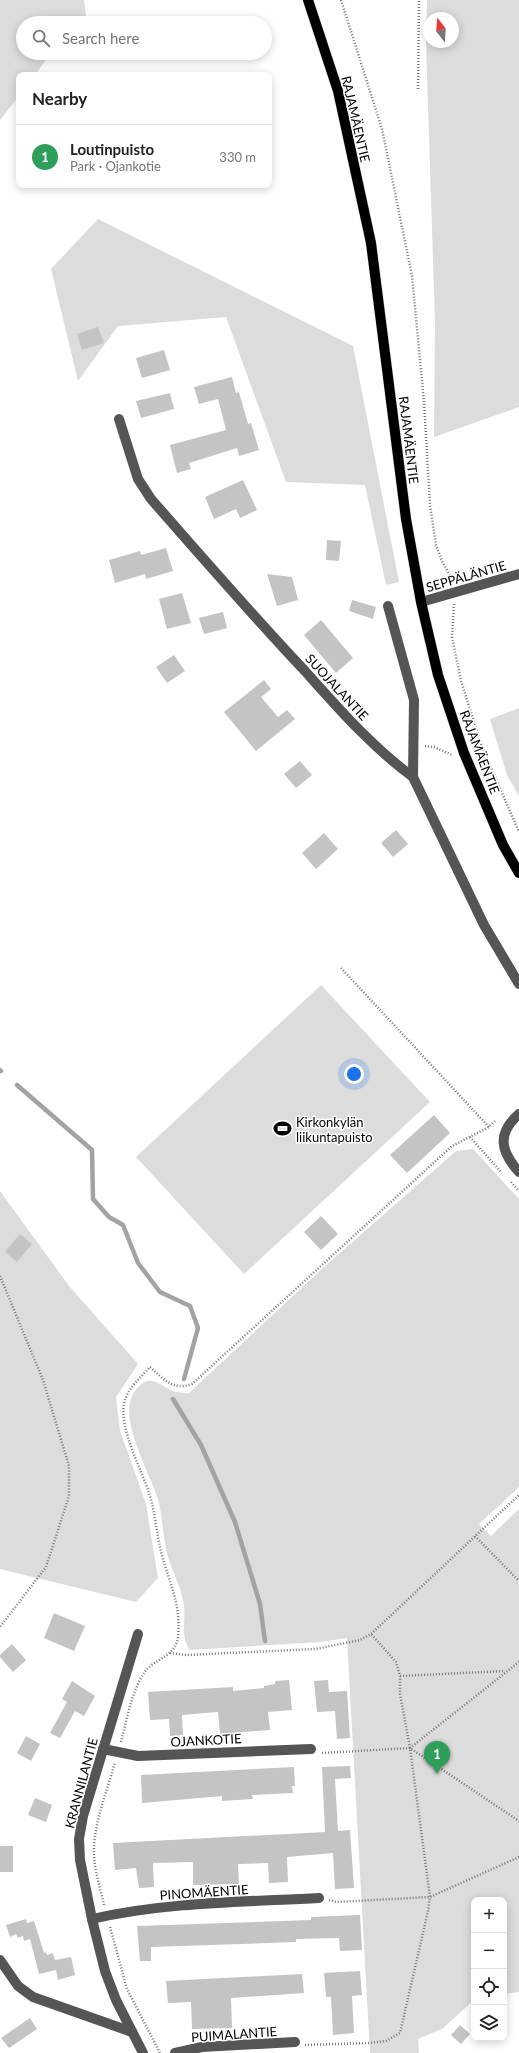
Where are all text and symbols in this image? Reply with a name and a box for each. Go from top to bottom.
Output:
north arrow [423,12,459,48]
search box [16,16,272,60]
icon: search [30,27,52,49]
text: Search here [62,29,139,47]
street label: RAJAMÄENTIE [338,74,374,164]
text: Nearby [32,88,87,109]
text: Loutinpuisto [70,140,154,158]
text: 1 [41,149,49,165]
text: 330 m [219,149,256,165]
text: Park · Ojankotie [70,158,161,174]
street label: RAJAMÄENTIE [396,395,422,485]
street label: SEPPÄLÄNTIE [424,557,508,595]
street label: SUOJALANTIE [302,650,372,724]
street label: RAJAMÄENTIE [457,708,503,796]
your location [344,1064,364,1084]
place label: Kirkonkylän liikuntapuisto [296,1114,373,1145]
sports icon: Kirkonkylän liikuntapuisto [273,1119,293,1139]
street label: OJANKOTIE [170,1730,242,1750]
street label: KRANNILANTIE [61,1736,101,1830]
pin: 1 [424,1741,450,1774]
street label: PINOMÄENTIE [159,1881,249,1903]
map controls [471,1897,507,2041]
button: + [471,1897,507,1933]
button: − [471,1933,507,1969]
button: locate [471,1969,507,2005]
button: layers [471,2005,507,2041]
street label: PUIMALANTIE [190,2023,278,2045]

